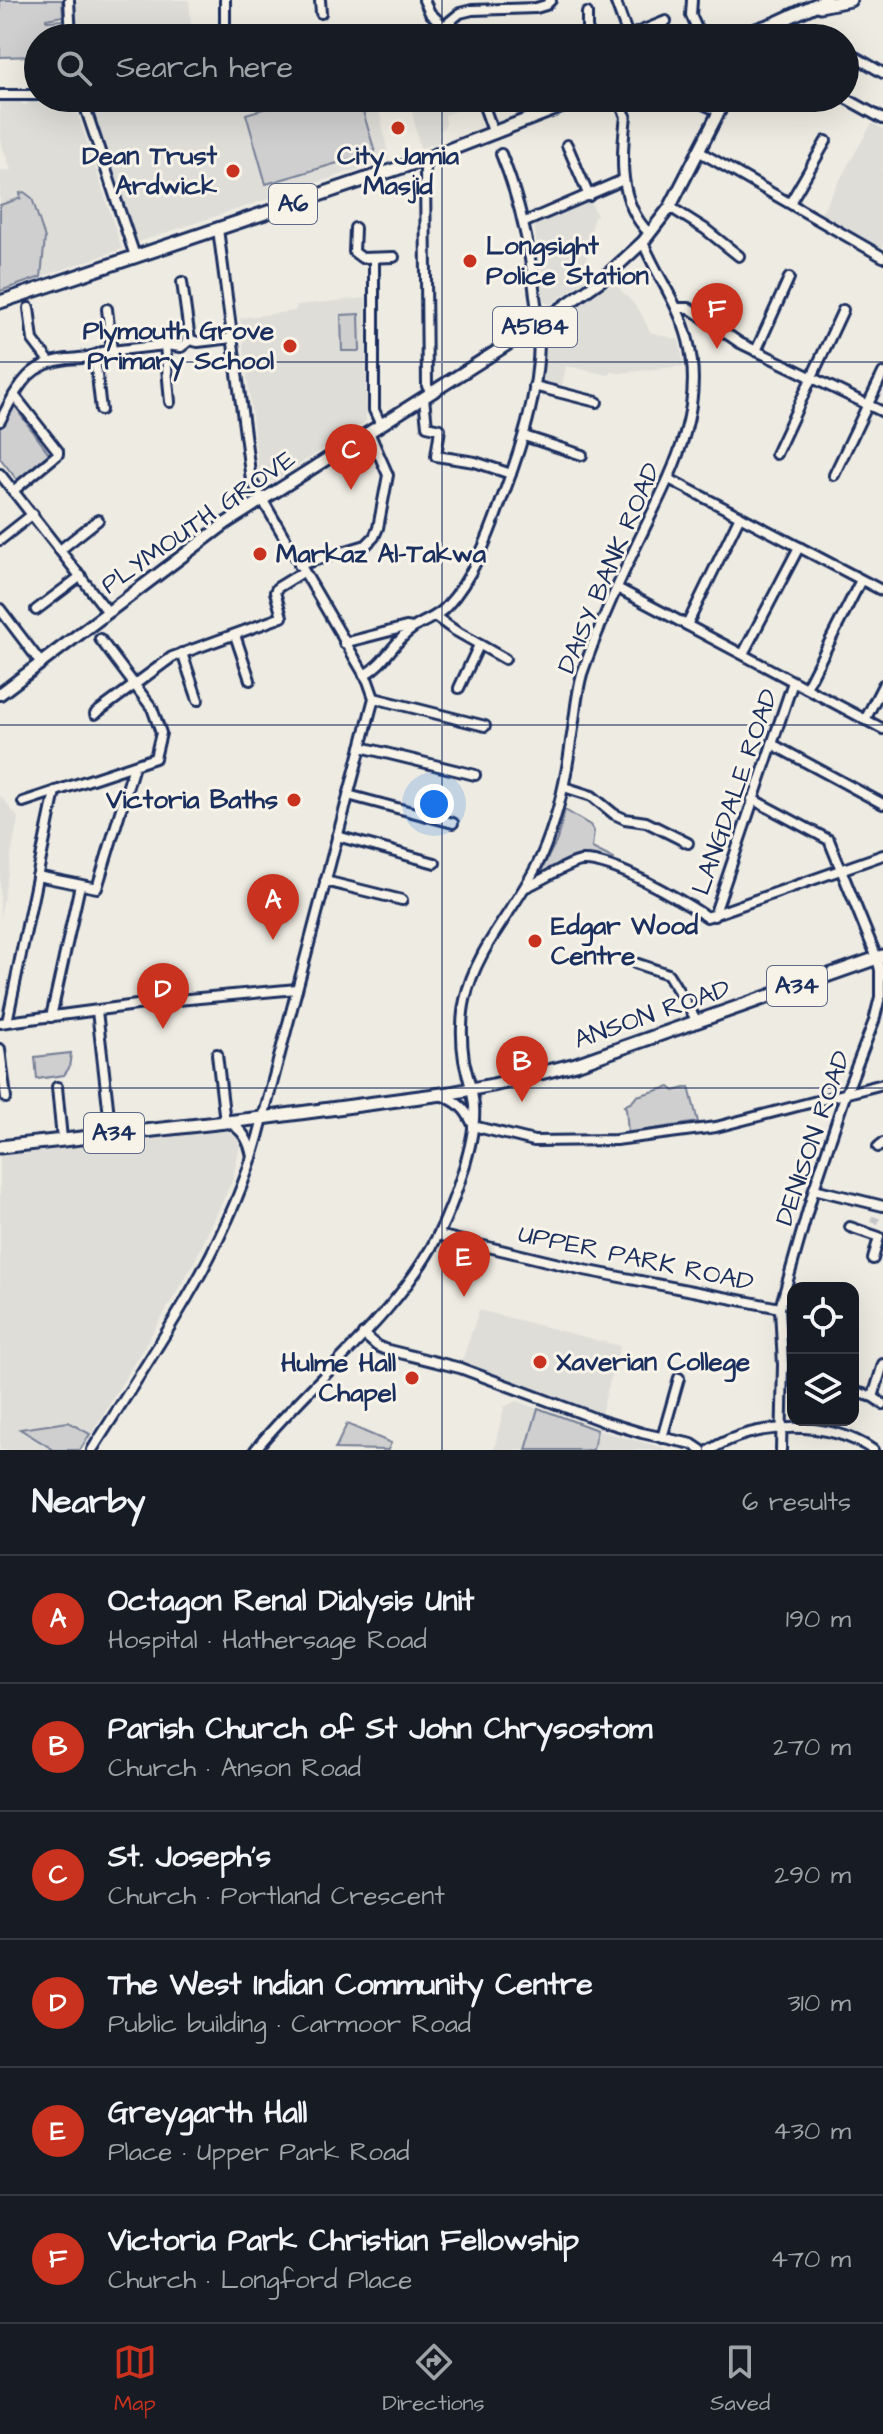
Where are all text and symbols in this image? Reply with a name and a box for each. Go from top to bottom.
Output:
search box [24,24,859,112]
icon: search [52,46,96,90]
text: Search here [116,47,293,89]
marker: City Jamia Masjid [389,119,407,137]
place label: Dean Trust Ardwick [82,138,218,204]
place label: City Jamia Masjid [337,138,460,204]
marker: Dean Trust Ardwick [224,162,242,180]
road number: A6 [269,184,317,224]
place label: Longsight Police Station [486,228,649,294]
marker: Longsight Police Station [461,252,479,270]
pin: F [691,283,743,349]
road number: A5184 [493,307,577,347]
place label: Plymouth Grove Primary School [83,313,274,382]
marker: Plymouth Grove Primary School [281,337,299,355]
pin: C [325,424,377,490]
street label: PLYMOUTH GROVE [93,441,303,603]
street label: DAISY BANK ROAD [548,457,670,679]
place label: Markaz Al-Takwa [276,536,487,572]
marker: Markaz Al-Takwa [251,545,269,563]
street label: LANGDALE ROAD [683,684,787,900]
place label: Victoria Baths [105,782,278,818]
your location [414,784,454,824]
marker: Victoria Baths [285,791,303,809]
pin: A [247,874,299,940]
place label: Edgar Wood Centre [551,908,699,974]
marker: Edgar Wood Centre [526,932,544,950]
pin: D [137,963,189,1029]
road number: A34 [767,966,827,1006]
street label: ANSON ROAD [569,970,735,1058]
pin: B [496,1036,548,1102]
street label: DENISON ROAD [766,1046,860,1230]
road number: A34 [84,1113,144,1153]
street label: UPPER PARK ROAD [515,1215,757,1301]
pin: E [438,1231,490,1297]
map controls [787,1282,859,1426]
button: locate [787,1282,859,1354]
place label: Xaverian College [556,1344,750,1383]
place label: Hulme Hall Chapel [281,1345,396,1411]
marker: Xaverian College [531,1353,549,1371]
button: layers [787,1354,859,1426]
marker: Hulme Hall Chapel [403,1369,421,1387]
text: Nearby [32,1478,146,1526]
text: 6 results [742,1484,851,1520]
text: Octagon Renal Dialysis Unit [108,1580,474,1622]
text: A [50,1601,66,1637]
text: 190 m [786,1601,851,1637]
text: Hospital · Hathersage Road [108,1622,427,1658]
text: Parish Church of St John Chrysostom [108,1708,652,1750]
text: B [49,1729,67,1765]
text: 270 m [773,1729,851,1765]
text: Church · Anson Road [108,1750,361,1786]
text: St. Joseph's [108,1836,271,1878]
text: C [49,1857,67,1893]
text: 290 m [774,1857,851,1893]
text: Church · Portland Crescent [108,1878,445,1914]
text: The West Indian Community Centre [108,1964,593,2006]
text: D [50,1985,66,2021]
text: 310 m [787,1985,851,2021]
text: Public building · Carmoor Road [108,2006,471,2042]
text: Greygarth Hall [108,2092,307,2134]
text: E [50,2113,66,2149]
text: 430 m [773,2113,851,2149]
text: Place · Upper Park Road [108,2134,410,2170]
text: Victoria Park Christian Fellowship [108,2220,579,2262]
text: F [49,2241,67,2277]
text: 470 m [770,2241,851,2277]
text: Church · Longford Place [108,2262,412,2298]
tab: Map [113,2340,157,2419]
tab: Directions [382,2340,485,2419]
tab: Saved [710,2340,770,2419]

